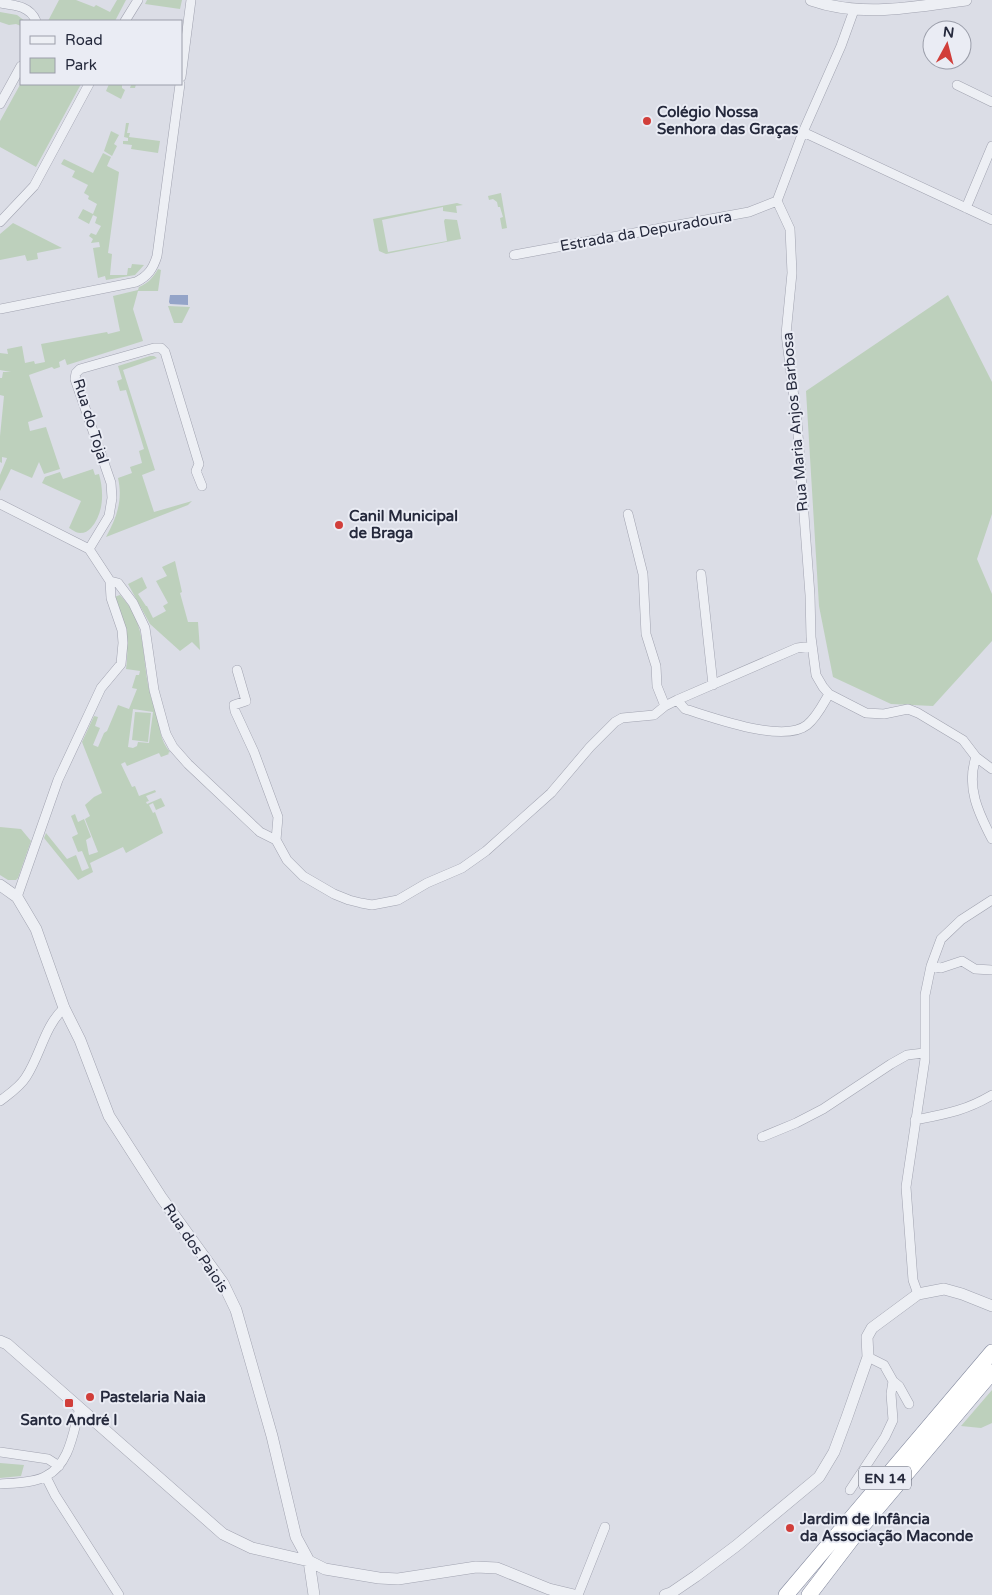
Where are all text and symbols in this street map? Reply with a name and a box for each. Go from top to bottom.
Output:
legend [20,20,182,85]
north arrow [922,20,972,70]
text: N [942,23,955,42]
text: Road [65,31,103,49]
text: Park [65,56,97,74]
place label: Colégio Nossa Senhora das Graças [657,103,798,139]
marker: Colégio Nossa Senhora das Graças [641,115,653,127]
street label: Estrada da Depuradoura [559,207,733,255]
street label: Rua Maria Anjos Barbosa [778,332,812,512]
street label: Rua do Tojal [70,376,112,466]
place label: Canil Municipal de Braga [349,507,458,543]
marker: Canil Municipal de Braga [333,519,345,531]
street label: Rua dos Paiois [160,1200,232,1296]
place label: Pastelaria Naia [100,1388,206,1406]
marker: Pastelaria Naia [84,1391,96,1403]
marker: Santo André I [63,1397,75,1409]
place label: Santo André I [20,1411,118,1429]
road number: EN 14 [859,1466,911,1490]
place label: Jardim de Infância da Associação Maconde [799,1510,974,1546]
marker: Jardim de Infância da Associação Maconde [784,1522,796,1534]

